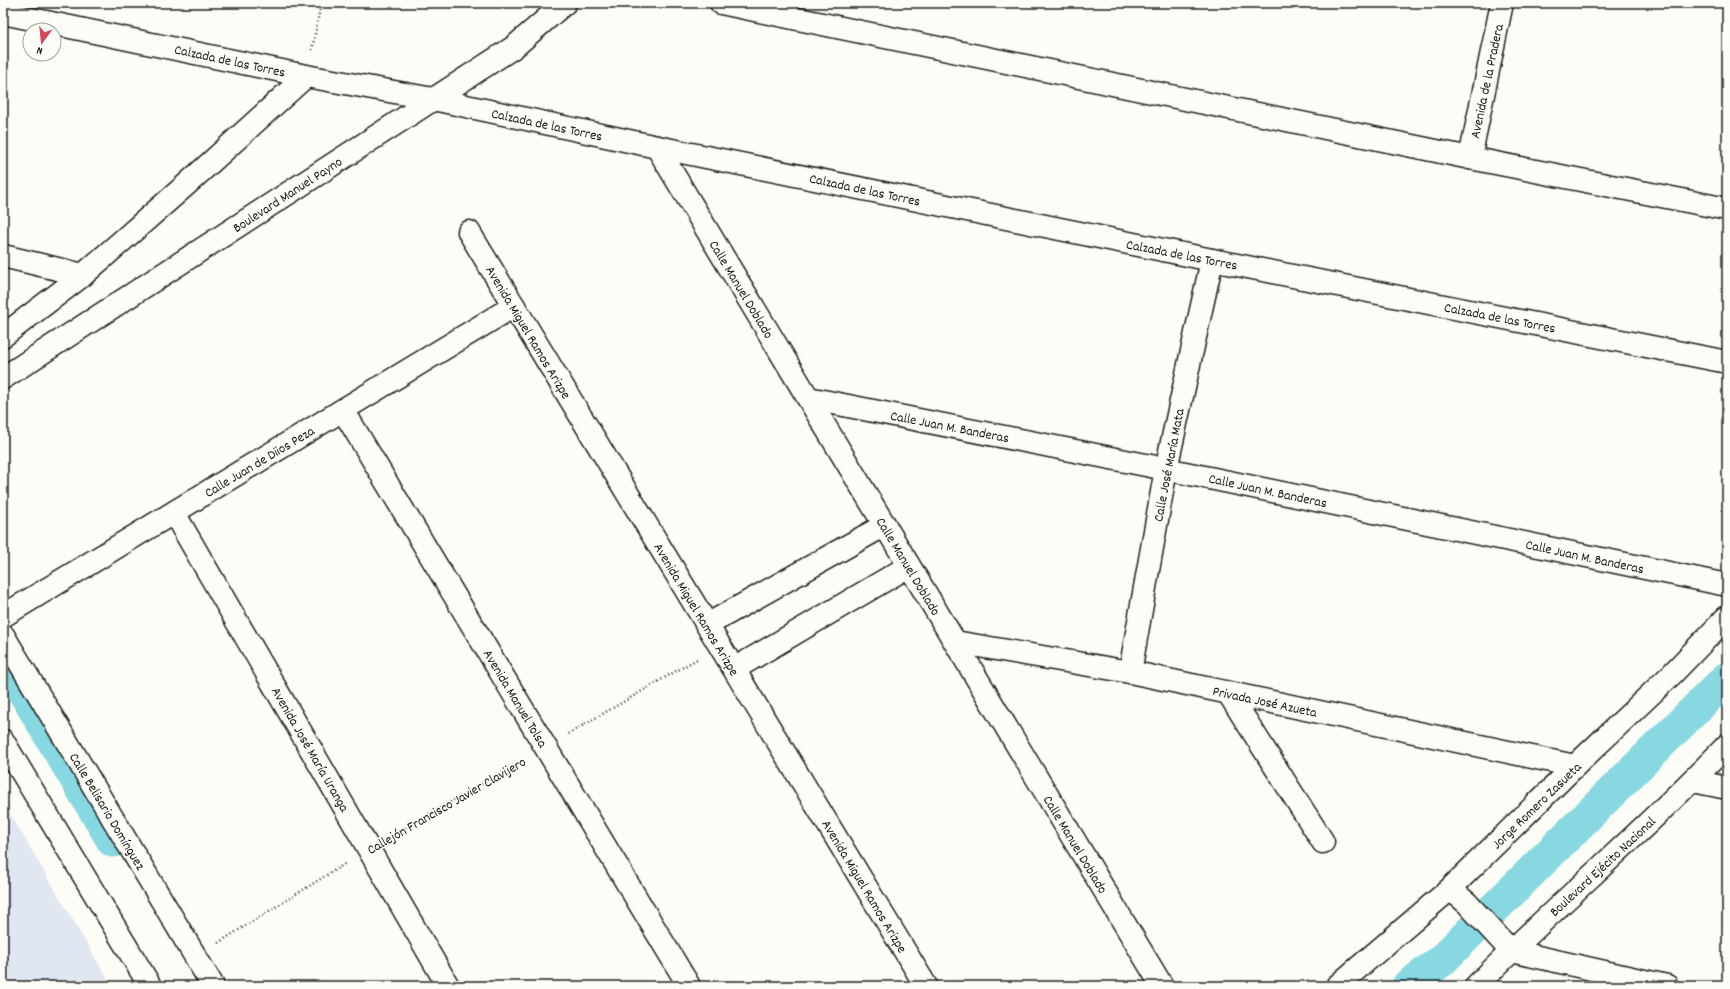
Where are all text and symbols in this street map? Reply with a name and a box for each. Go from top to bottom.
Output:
north arrow [22,22,62,62]
street label: Avenida de la Pradera [1466,22,1510,141]
street label: Calzada de las Torres [172,40,287,84]
text: N [35,41,45,58]
street label: Calzada de las Torres [489,104,604,148]
street label: Boulevard Manuel Payno [229,153,347,239]
street label: Calzada de las Torres [807,169,922,213]
street label: Calzada de las Torres [1124,235,1239,277]
street label: Calle Manuel Doblado [703,237,778,343]
street label: Avenida Miguel Ramos Arizpe [479,263,575,403]
street label: Calzada de las Torres [1442,298,1557,340]
street label: Calle Juan M. Banderas [888,407,1011,449]
street label: Calle José María Mata [1149,407,1191,524]
street label: Calle Juan de Diios Peza [201,422,319,503]
street label: Calle Juan M. Banderas [1206,470,1329,514]
street label: Calle Manuel Doblado [870,514,945,620]
street label: Calle Juan M. Banderas [1523,536,1646,580]
street label: Avenida Miguel Ramos Arizpe [647,540,743,680]
street label: Avenida Manuel Tolsa [477,646,552,752]
street label: Privada José Azueta [1211,682,1319,724]
street label: Avenida José María Uranga [265,684,354,817]
street label: Calle Belisario Domínguez [63,750,150,875]
street label: Callejón Francisco Javier Clavijero [364,753,530,861]
street label: Jorge Romero Zasueta [1488,758,1587,855]
street label: Calle Manuel Doblado [1037,792,1112,898]
street label: Boulevard Ejécito Nacional [1546,812,1661,922]
street label: Avenida Miguel Ramos Arizpe [815,817,911,957]

